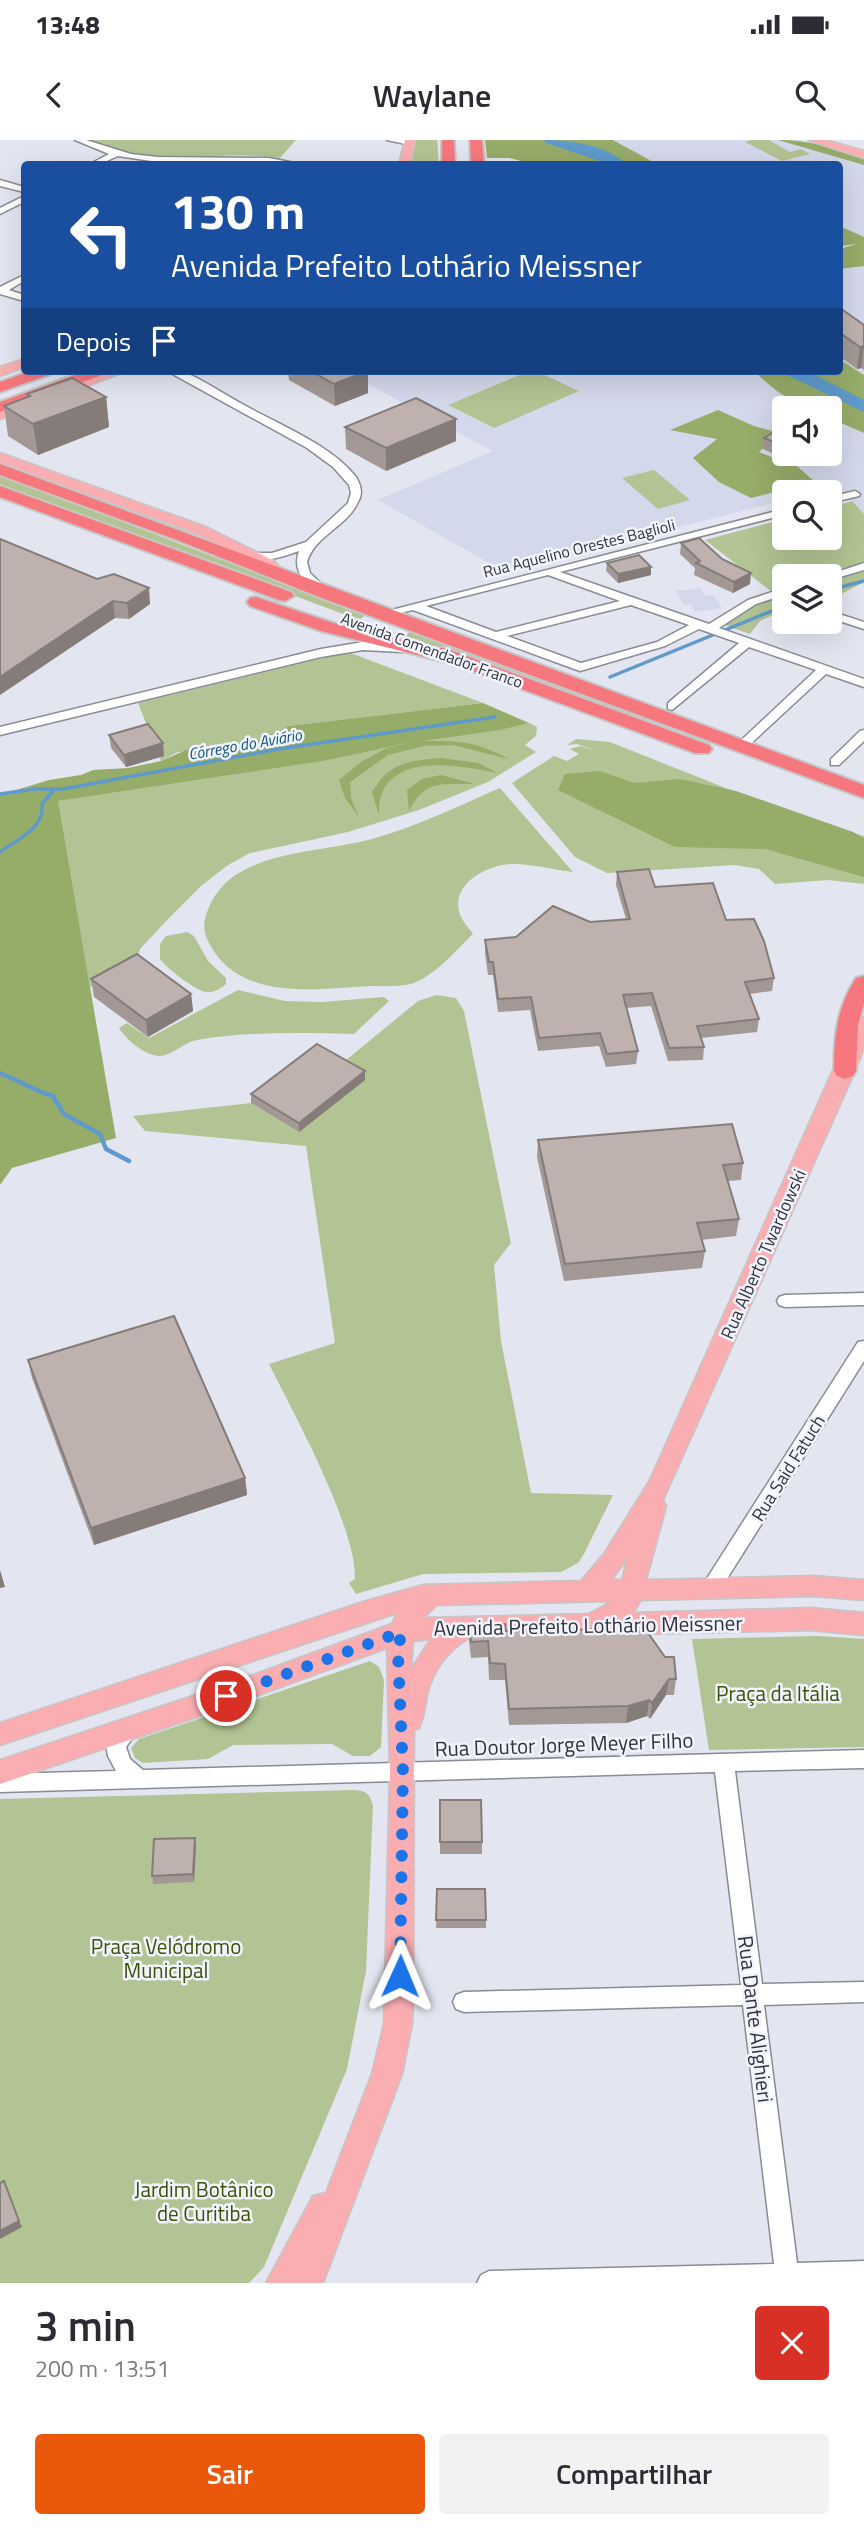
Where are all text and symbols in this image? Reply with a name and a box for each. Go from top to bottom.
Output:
text: 13:48 [35,5,100,44]
text: Waylane [373,71,491,119]
icon: back [35,76,73,114]
icon: search [791,76,829,114]
text: 130 m [171,173,305,248]
icon: left [56,189,147,280]
text: Avenida Prefeito Lothário Meissner [171,241,642,289]
text: Depois [56,322,131,361]
icon: arrive [145,322,183,360]
map controls [772,396,842,634]
button: sound [772,396,842,466]
button: search [772,480,842,550]
street label: Rua Aquelino Orestes Baglioli [480,513,678,583]
button: layers [772,564,842,634]
street label: Avenida Comendador Franco [338,606,526,694]
water label: Córrego do Aviário [186,722,305,766]
street label: Rua Alberto Twardowski [713,1165,813,1343]
street label: Rua Said Fatuch [744,1410,832,1526]
street label: Avenida Prefeito Lothário Meissner [433,1606,743,1644]
pin [196,1666,256,1726]
icon: arrive [207,1677,245,1715]
park label: Praça da Itália [716,1677,840,1709]
street label: Rua Doutor Jorge Meyer Filho [434,1723,694,1765]
park label: Praça Velódromo Municipal [91,1930,241,1986]
street label: Rua Dante Alighieri [730,1934,782,2104]
position arrow [363,1939,437,2013]
park label: Jardim Botânico de Curitiba [134,2173,274,2229]
text: 3 min [35,2293,136,2357]
button: close [755,2306,829,2380]
text: 200 m · 13:51 [35,2351,170,2386]
button: Sair [35,2434,425,2514]
button: Compartilhar [439,2434,829,2514]

